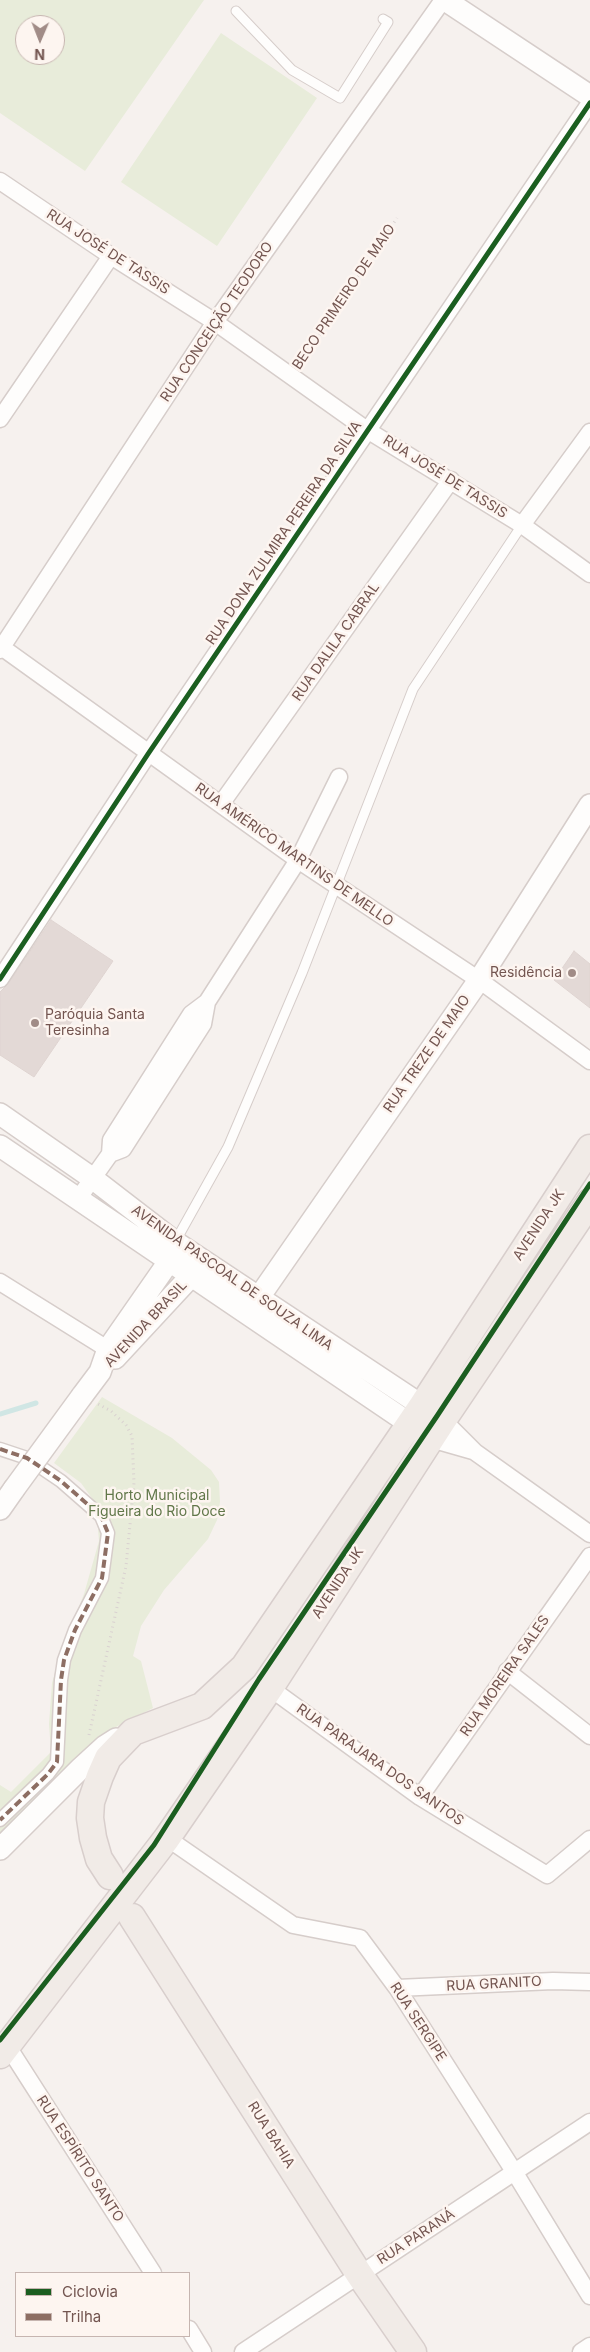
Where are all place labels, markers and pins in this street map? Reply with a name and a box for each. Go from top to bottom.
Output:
place label: Residência [490,965,562,981]
marker: Residência [566,967,578,979]
place label: Paróquia Santa Teresinha [45,1007,145,1040]
marker: Paróquia Santa Teresinha [29,1017,41,1029]

